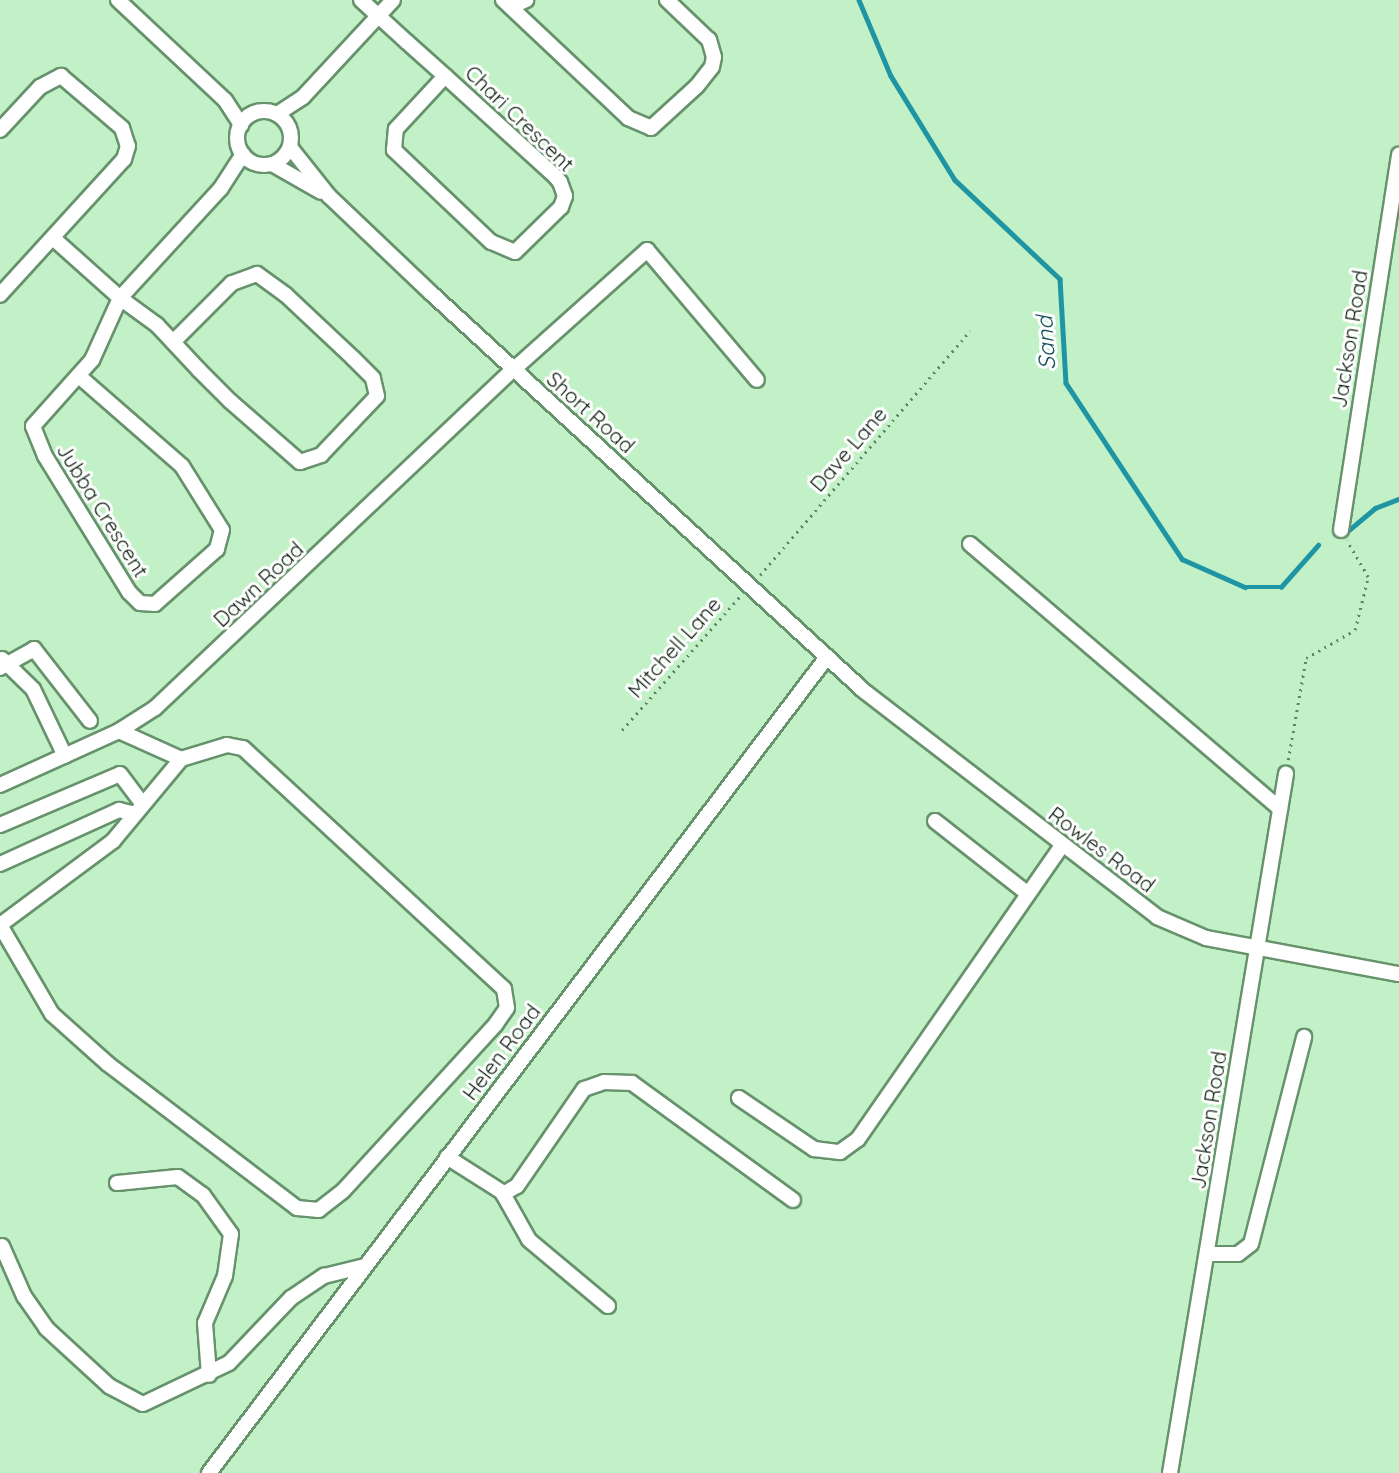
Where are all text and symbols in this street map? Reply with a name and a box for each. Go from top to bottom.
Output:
street label: Chari Crescent [460,60,580,176]
street label: Jackson Road [1326,268,1372,410]
water label: Sand [1031,315,1061,371]
street label: Short Road [542,366,640,458]
street label: Dave Lane [804,401,892,497]
street label: Jubba Crescent [52,438,154,582]
street label: Dawn Road [208,536,308,632]
street label: Mitchell Lane [622,591,726,703]
street label: Rowles Road [1044,801,1160,897]
street label: Helen Road [457,999,545,1105]
street label: Jackson Road [1185,1049,1231,1191]

